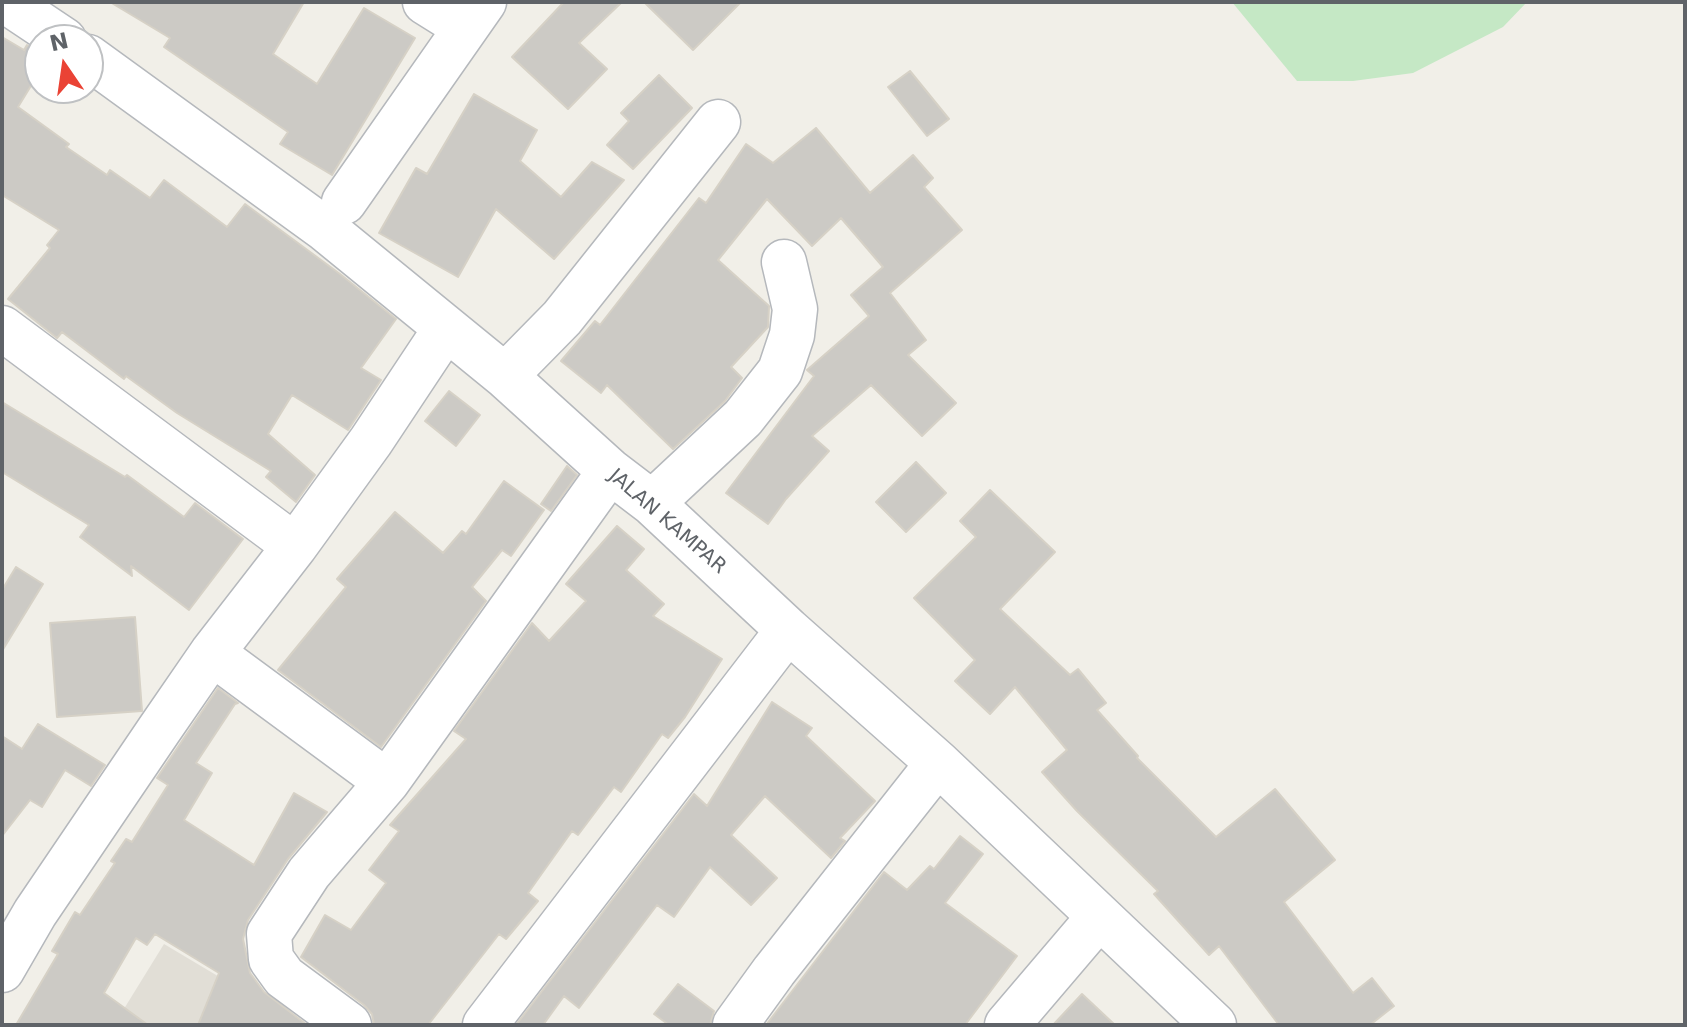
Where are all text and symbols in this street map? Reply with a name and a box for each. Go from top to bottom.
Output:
north arrow [24,24,104,104]
text: N [47,28,71,56]
street label: JALAN KAMPAR [603,464,731,580]

